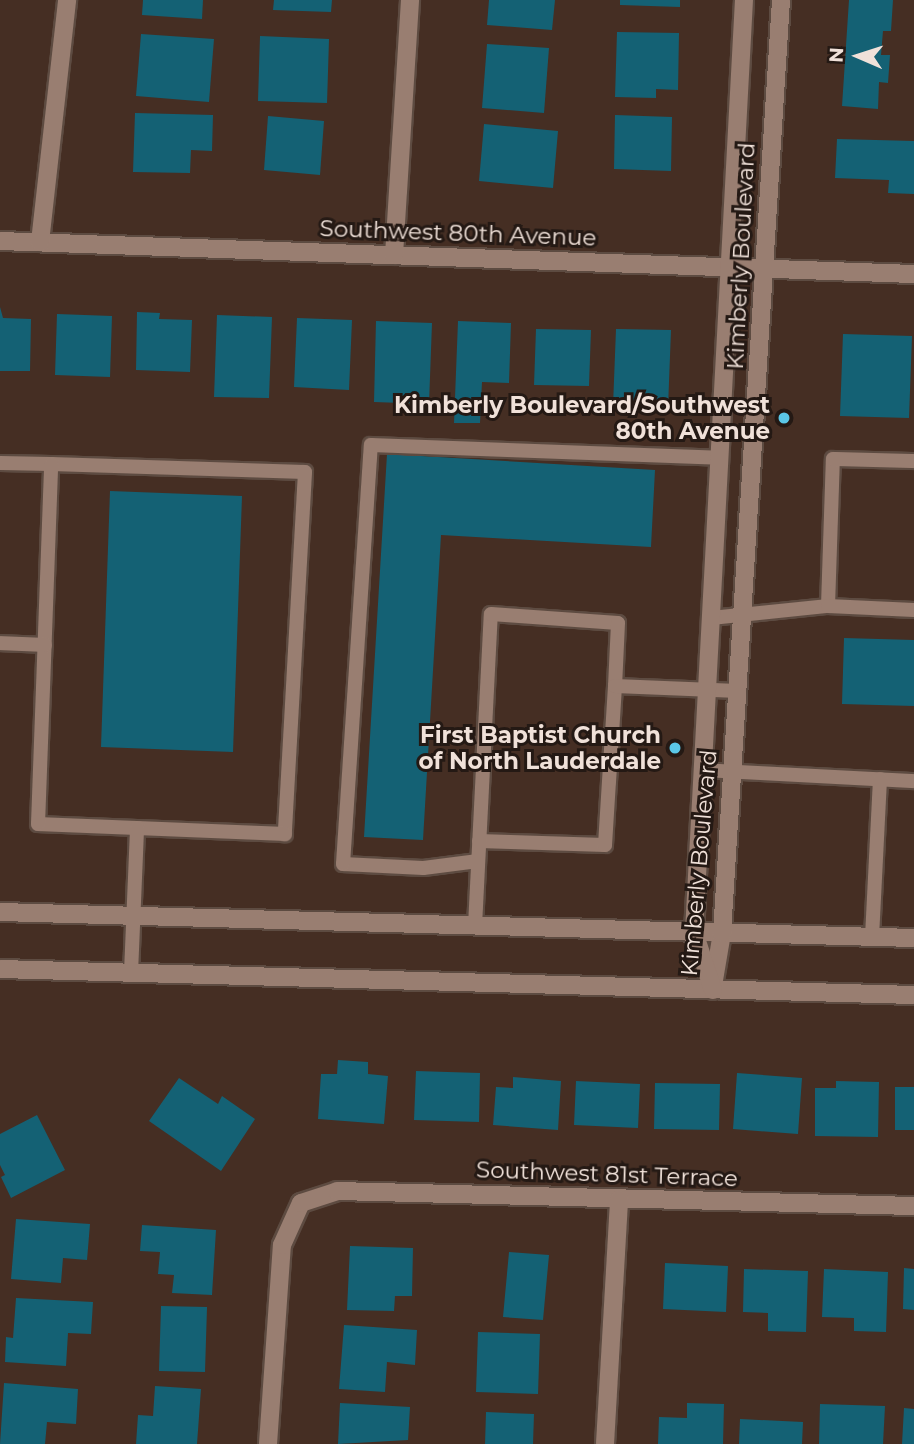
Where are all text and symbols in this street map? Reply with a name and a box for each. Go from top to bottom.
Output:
north arrow [823,21,893,91]
text: N [825,47,848,63]
street label: Kimberly Boulevard [721,142,761,370]
street label: Southwest 80th Avenue [319,214,597,252]
place label: Kimberly Boulevard/Southwest 80th Avenue [394,391,770,445]
marker: Kimberly Boulevard/Southwest 80th Avenue [776,410,792,426]
place label: First Baptist Church of North Lauderdale [419,721,661,775]
marker: First Baptist Church of North Lauderdale [667,740,683,756]
street label: Kimberly Boulevard [675,749,723,977]
street label: Southwest 81st Terrace [476,1156,738,1192]

